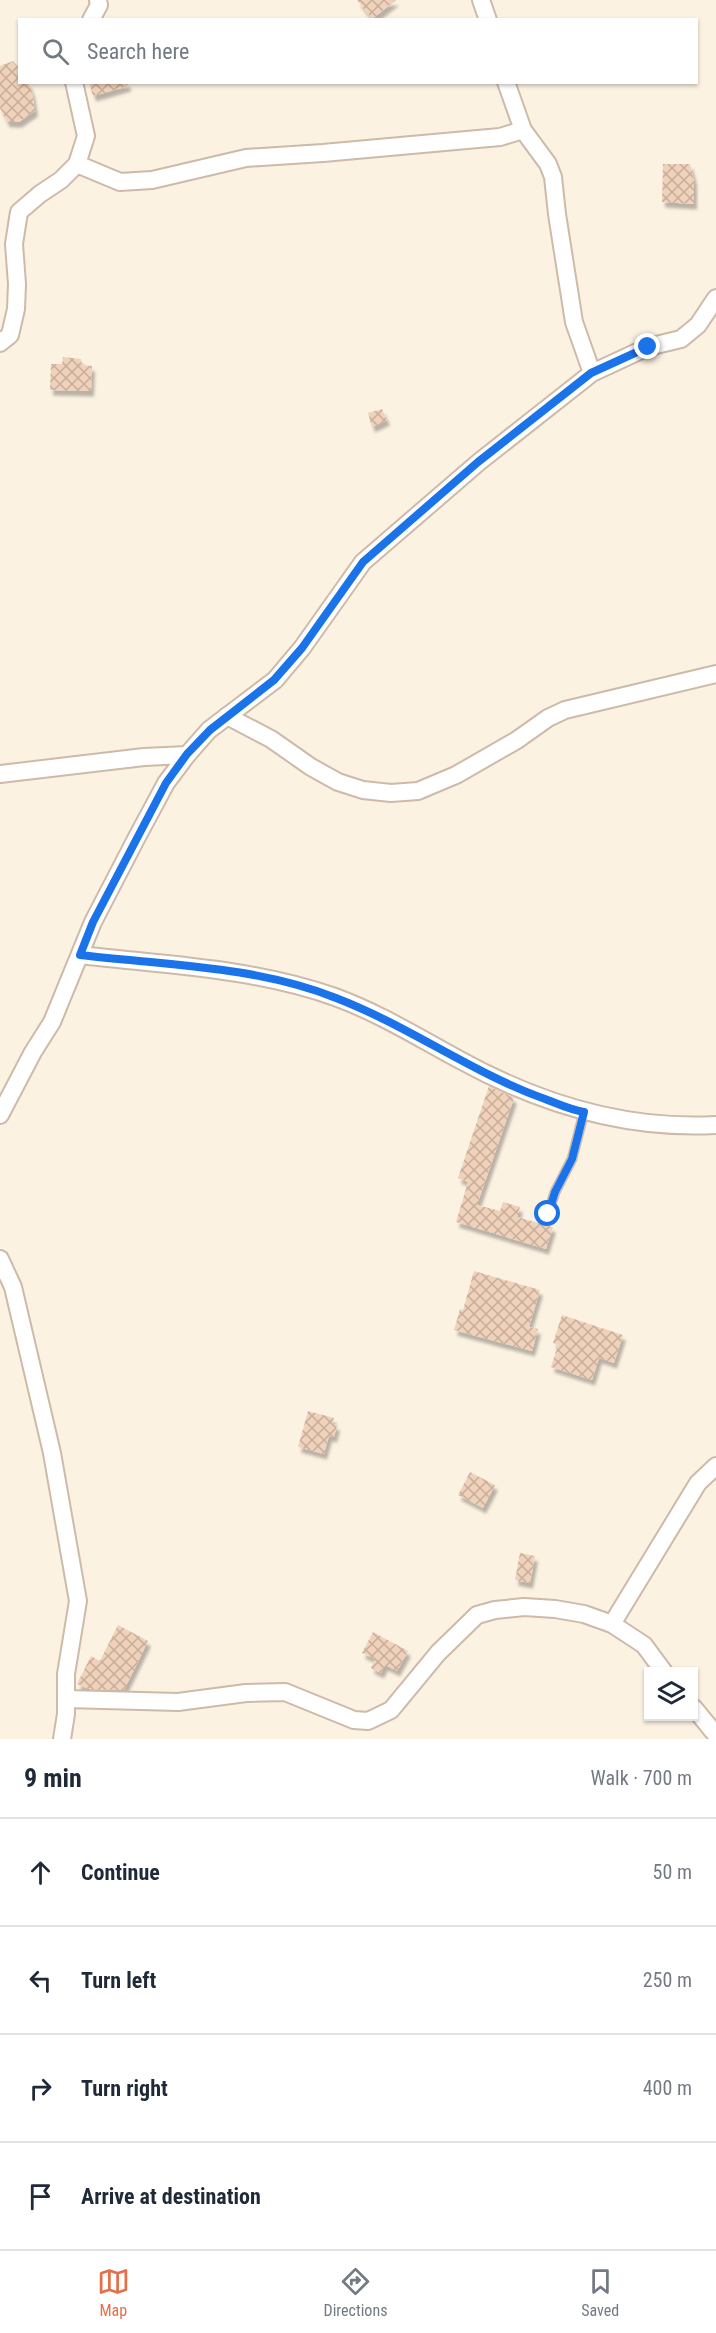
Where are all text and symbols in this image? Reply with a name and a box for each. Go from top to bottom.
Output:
search box [18,18,698,84]
icon: search [39,35,72,68]
text: Search here [87,39,189,64]
route end [634,333,660,359]
route start [534,1200,560,1226]
map controls [644,1667,698,1721]
button: layers [644,1667,698,1721]
text: 9 min [24,1763,82,1793]
text: Walk · 700 m [591,1766,692,1790]
icon: ahead [24,1856,57,1889]
text: Continue [81,1860,160,1885]
text: 50 m [653,1860,692,1884]
icon: left [24,1964,57,1997]
text: Turn left [81,1968,156,1993]
text: 250 m [643,1968,692,1992]
icon: right [24,2072,57,2105]
text: Turn right [81,2076,168,2101]
text: 400 m [643,2076,692,2100]
icon: arrive [24,2180,57,2213]
text: Arrive at destination [81,2184,261,2209]
tab: Map [97,2265,130,2320]
tab: Directions [324,2265,387,2320]
tab: Saved [581,2265,619,2320]

